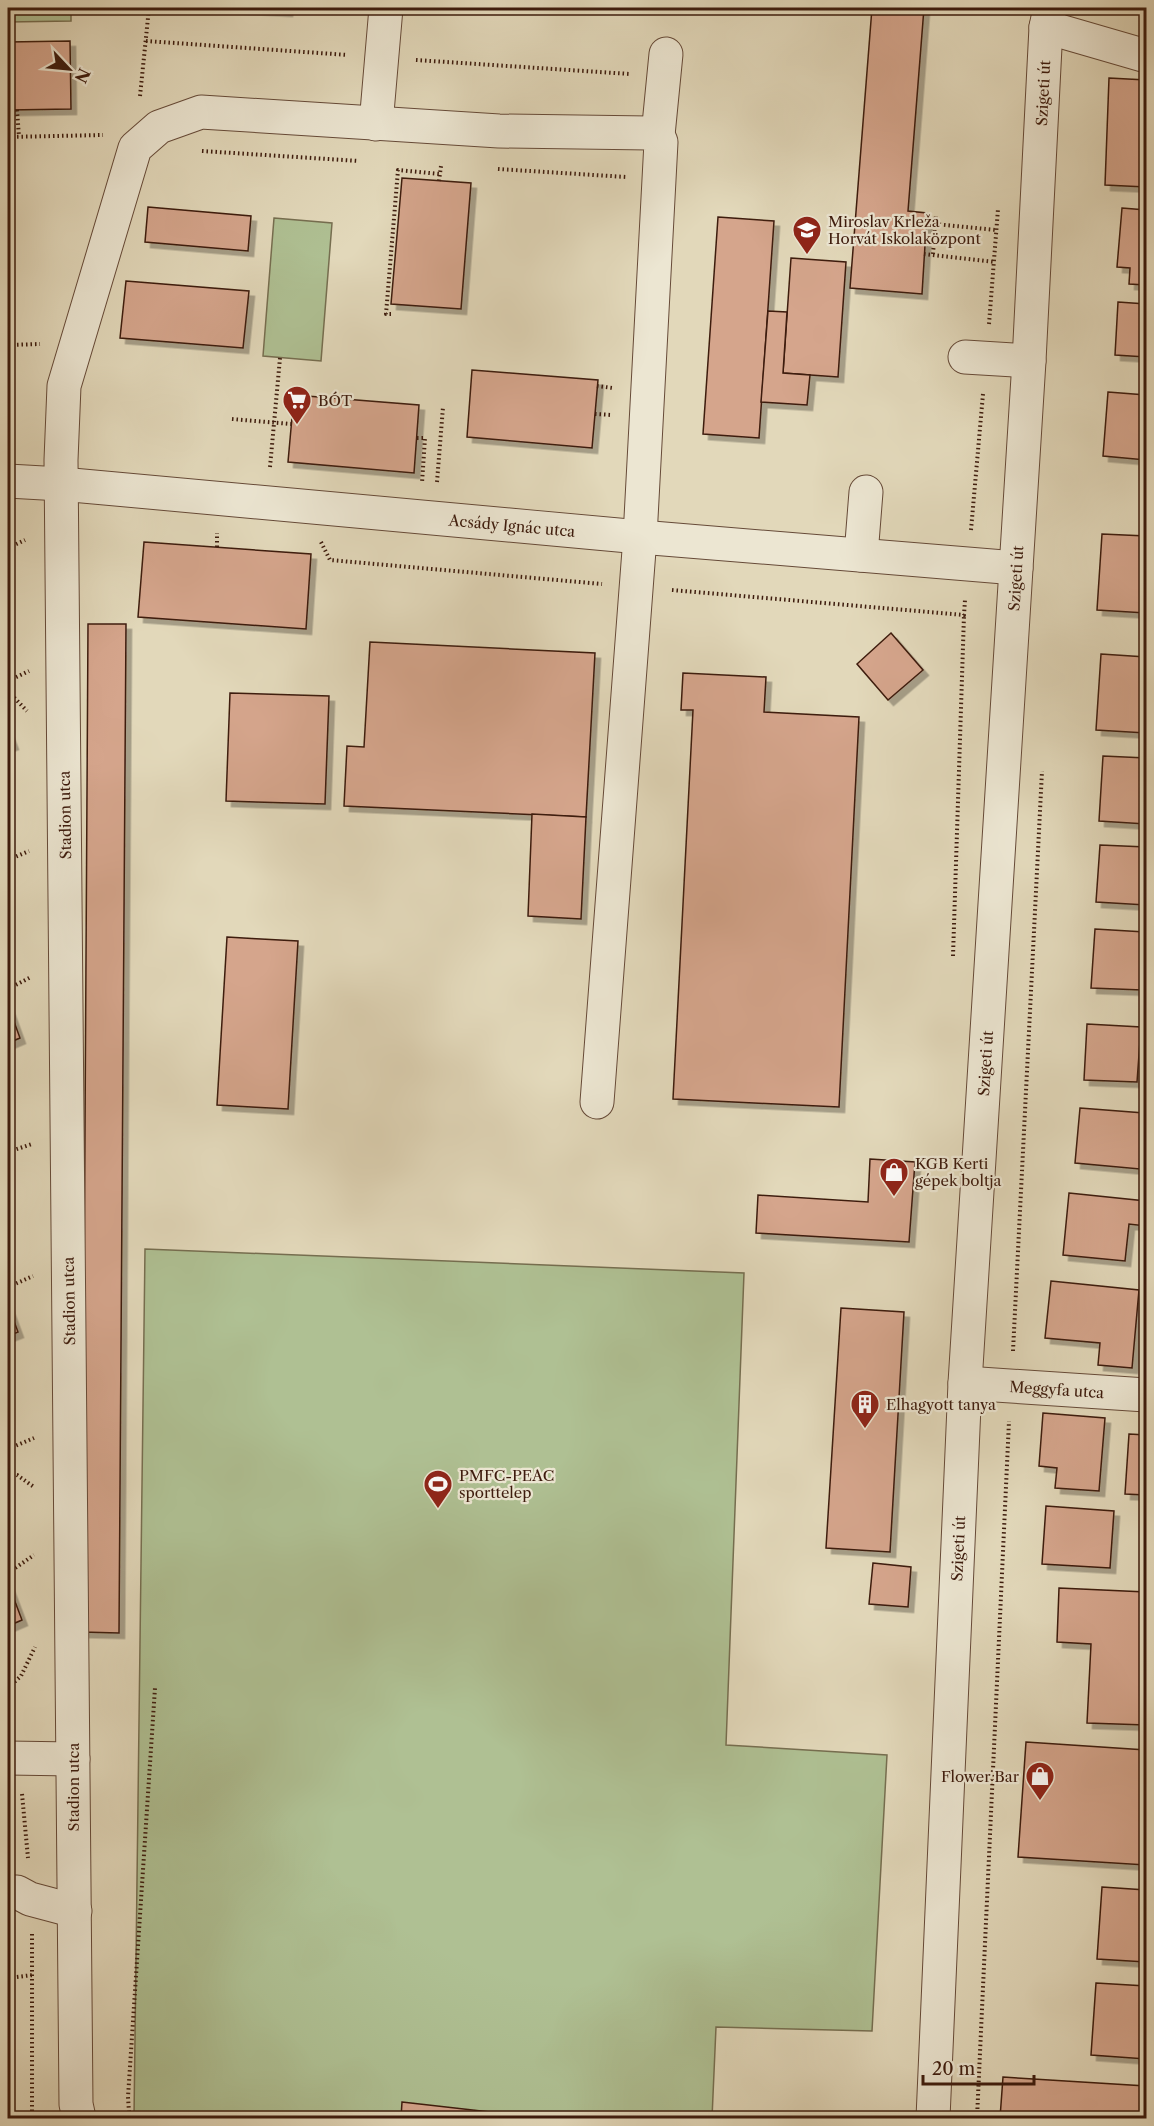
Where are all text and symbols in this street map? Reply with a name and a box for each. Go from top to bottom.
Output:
north arrow [39,39,99,99]
street label: Szigeti út [1031,59,1054,126]
text: N [70,65,95,86]
place label: Miroslav Krleža Horvát Iskolaközpont [828,212,982,248]
school or university icon: Miroslav Krleža Horvát Iskolaközpont [791,214,823,256]
supermarket icon: BÓT [281,384,313,426]
place label: BÓT [318,391,353,410]
street label: Acsády Ignác utca [447,510,576,541]
street label: Szigeti út [1004,544,1027,612]
street label: Stadion utca [55,770,75,860]
street label: Szigeti út [973,1029,997,1097]
place label: KGB Kerti gépek boltja [915,1154,1002,1190]
shop icon: KGB Kerti gépek boltja [878,1156,910,1198]
street label: Stadion utca [59,1256,79,1346]
street label: Meggyfa utca [1009,1376,1105,1402]
building icon: Elhagyott tanya [849,1388,881,1430]
place label: Elhagyott tanya [886,1395,996,1414]
place label: PMFC-PEAC sporttelep [459,1466,554,1502]
sports icon: PMFC-PEAC sporttelep [422,1468,454,1510]
street label: Szigeti út [947,1515,969,1582]
street label: Stadion utca [64,1743,83,1831]
shop icon: Flower Bar [1024,1760,1056,1802]
place label: Flower Bar [941,1767,1020,1786]
scale bar [923,2048,1034,2086]
text: 20 m [932,2058,976,2080]

